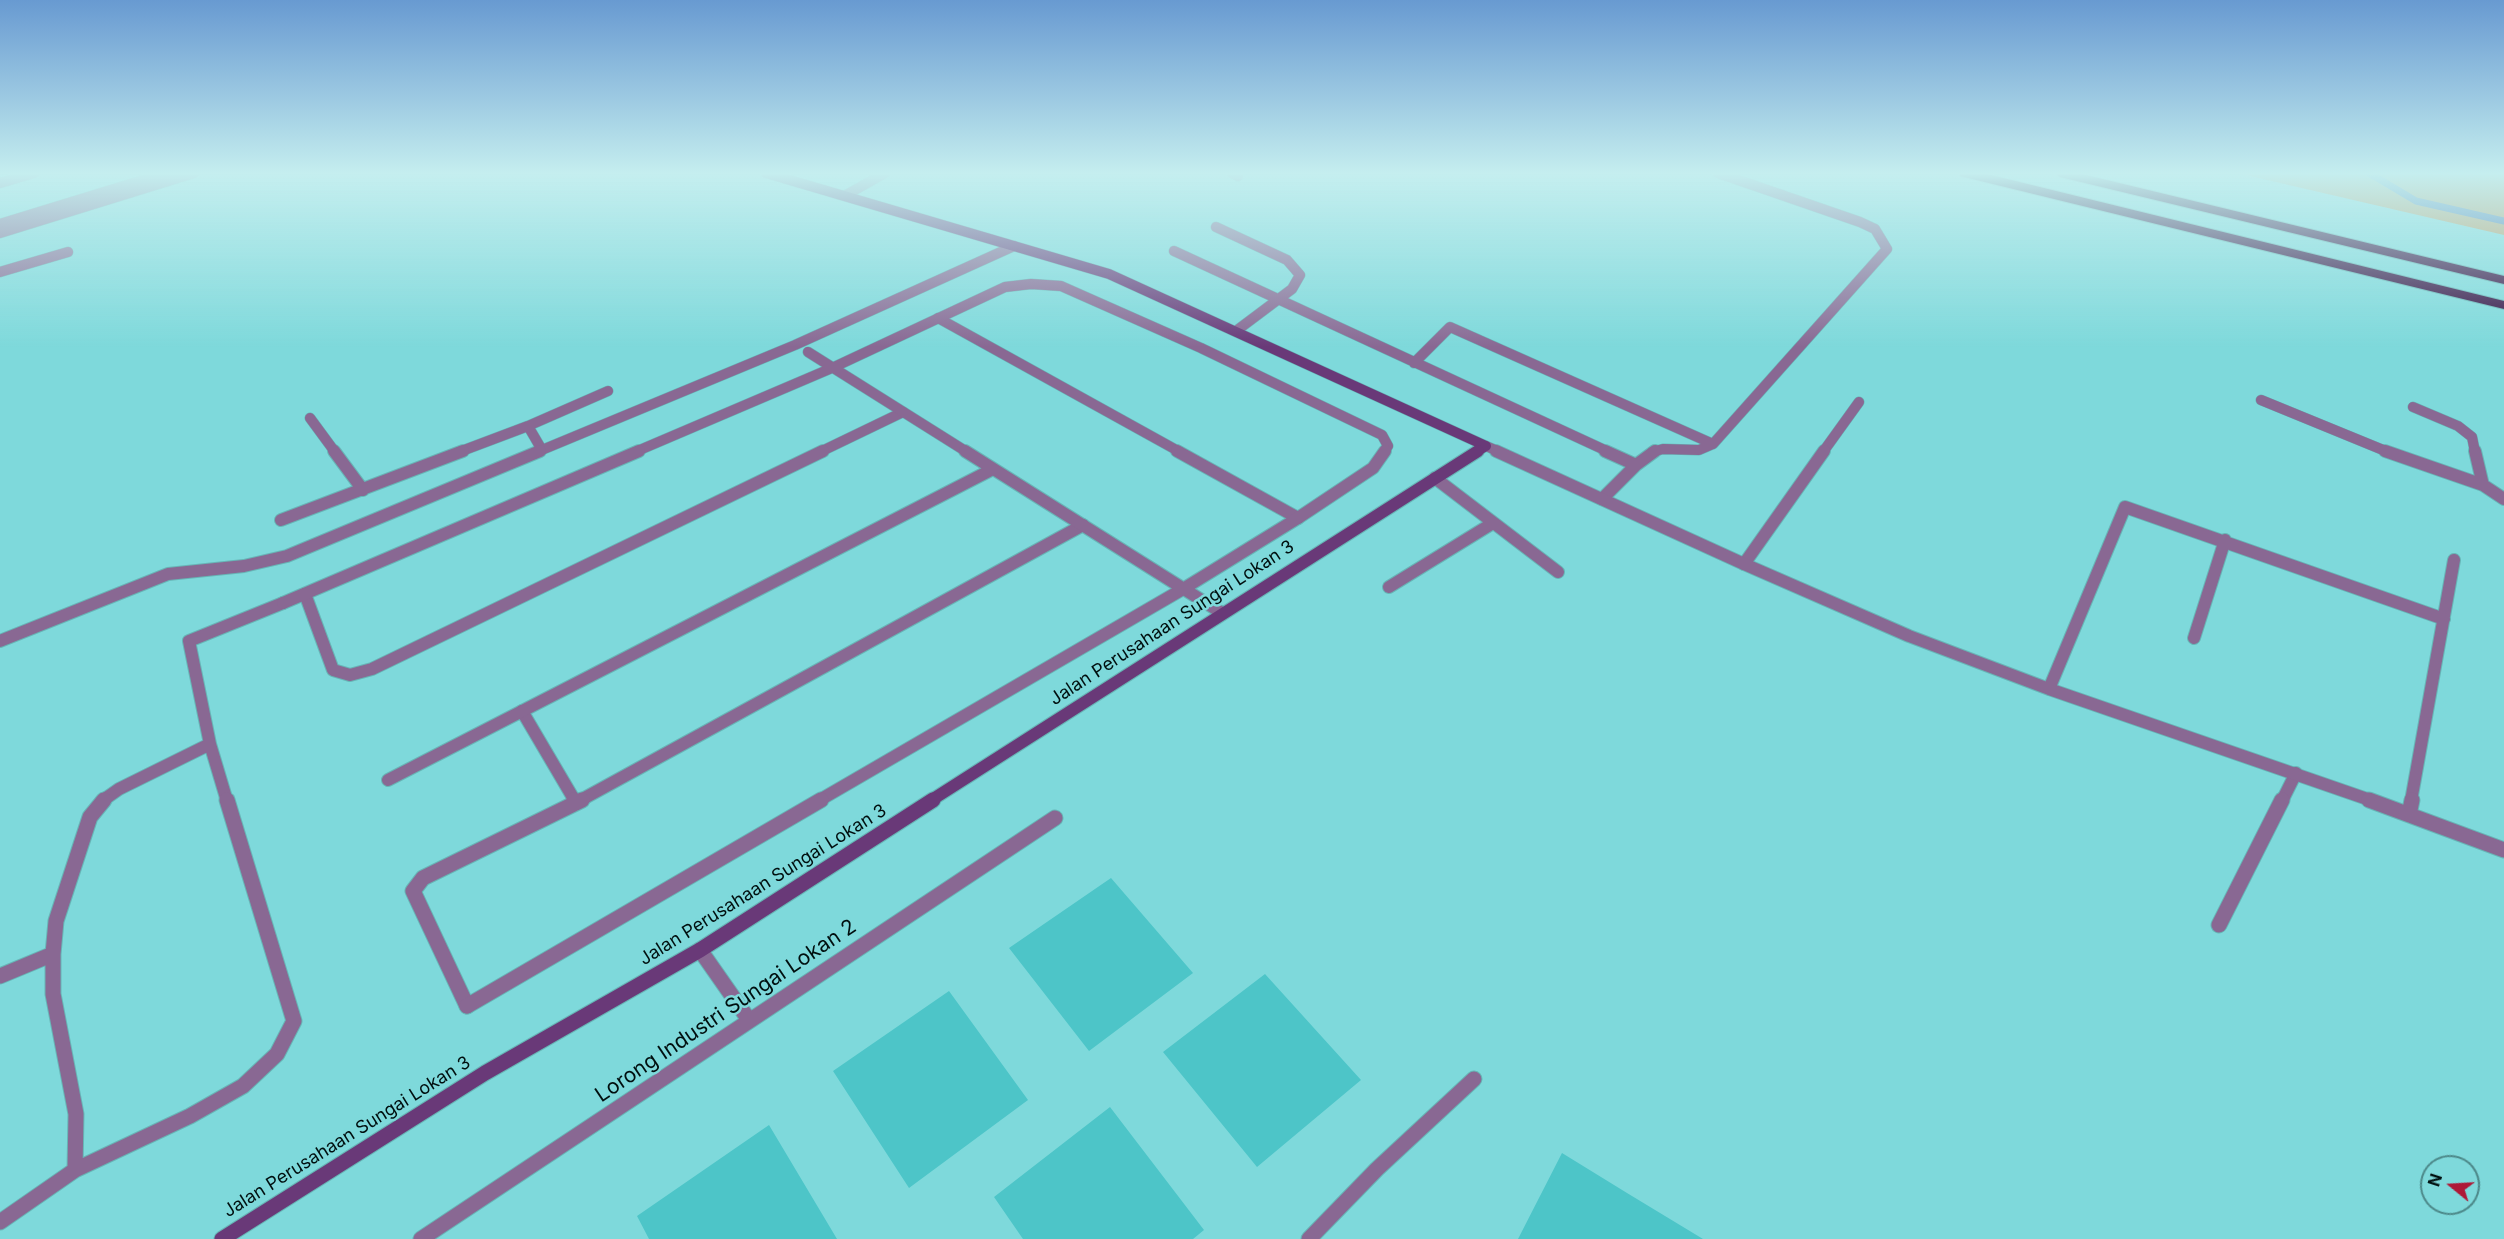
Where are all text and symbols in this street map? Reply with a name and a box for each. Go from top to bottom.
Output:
street label: Jalan Perusahaan Sungai Lokan 3 [1046,536,1298,710]
street label: Jalan Perusahaan Sungai Lokan 3 [636,800,890,970]
street label: Lorong Industri Sungai Lokan 2 [591,914,861,1108]
street label: Jalan Perusahaan Sungai Lokan 3 [220,1052,474,1222]
north arrow [2420,1155,2480,1215]
text: N [2423,1171,2446,1189]

